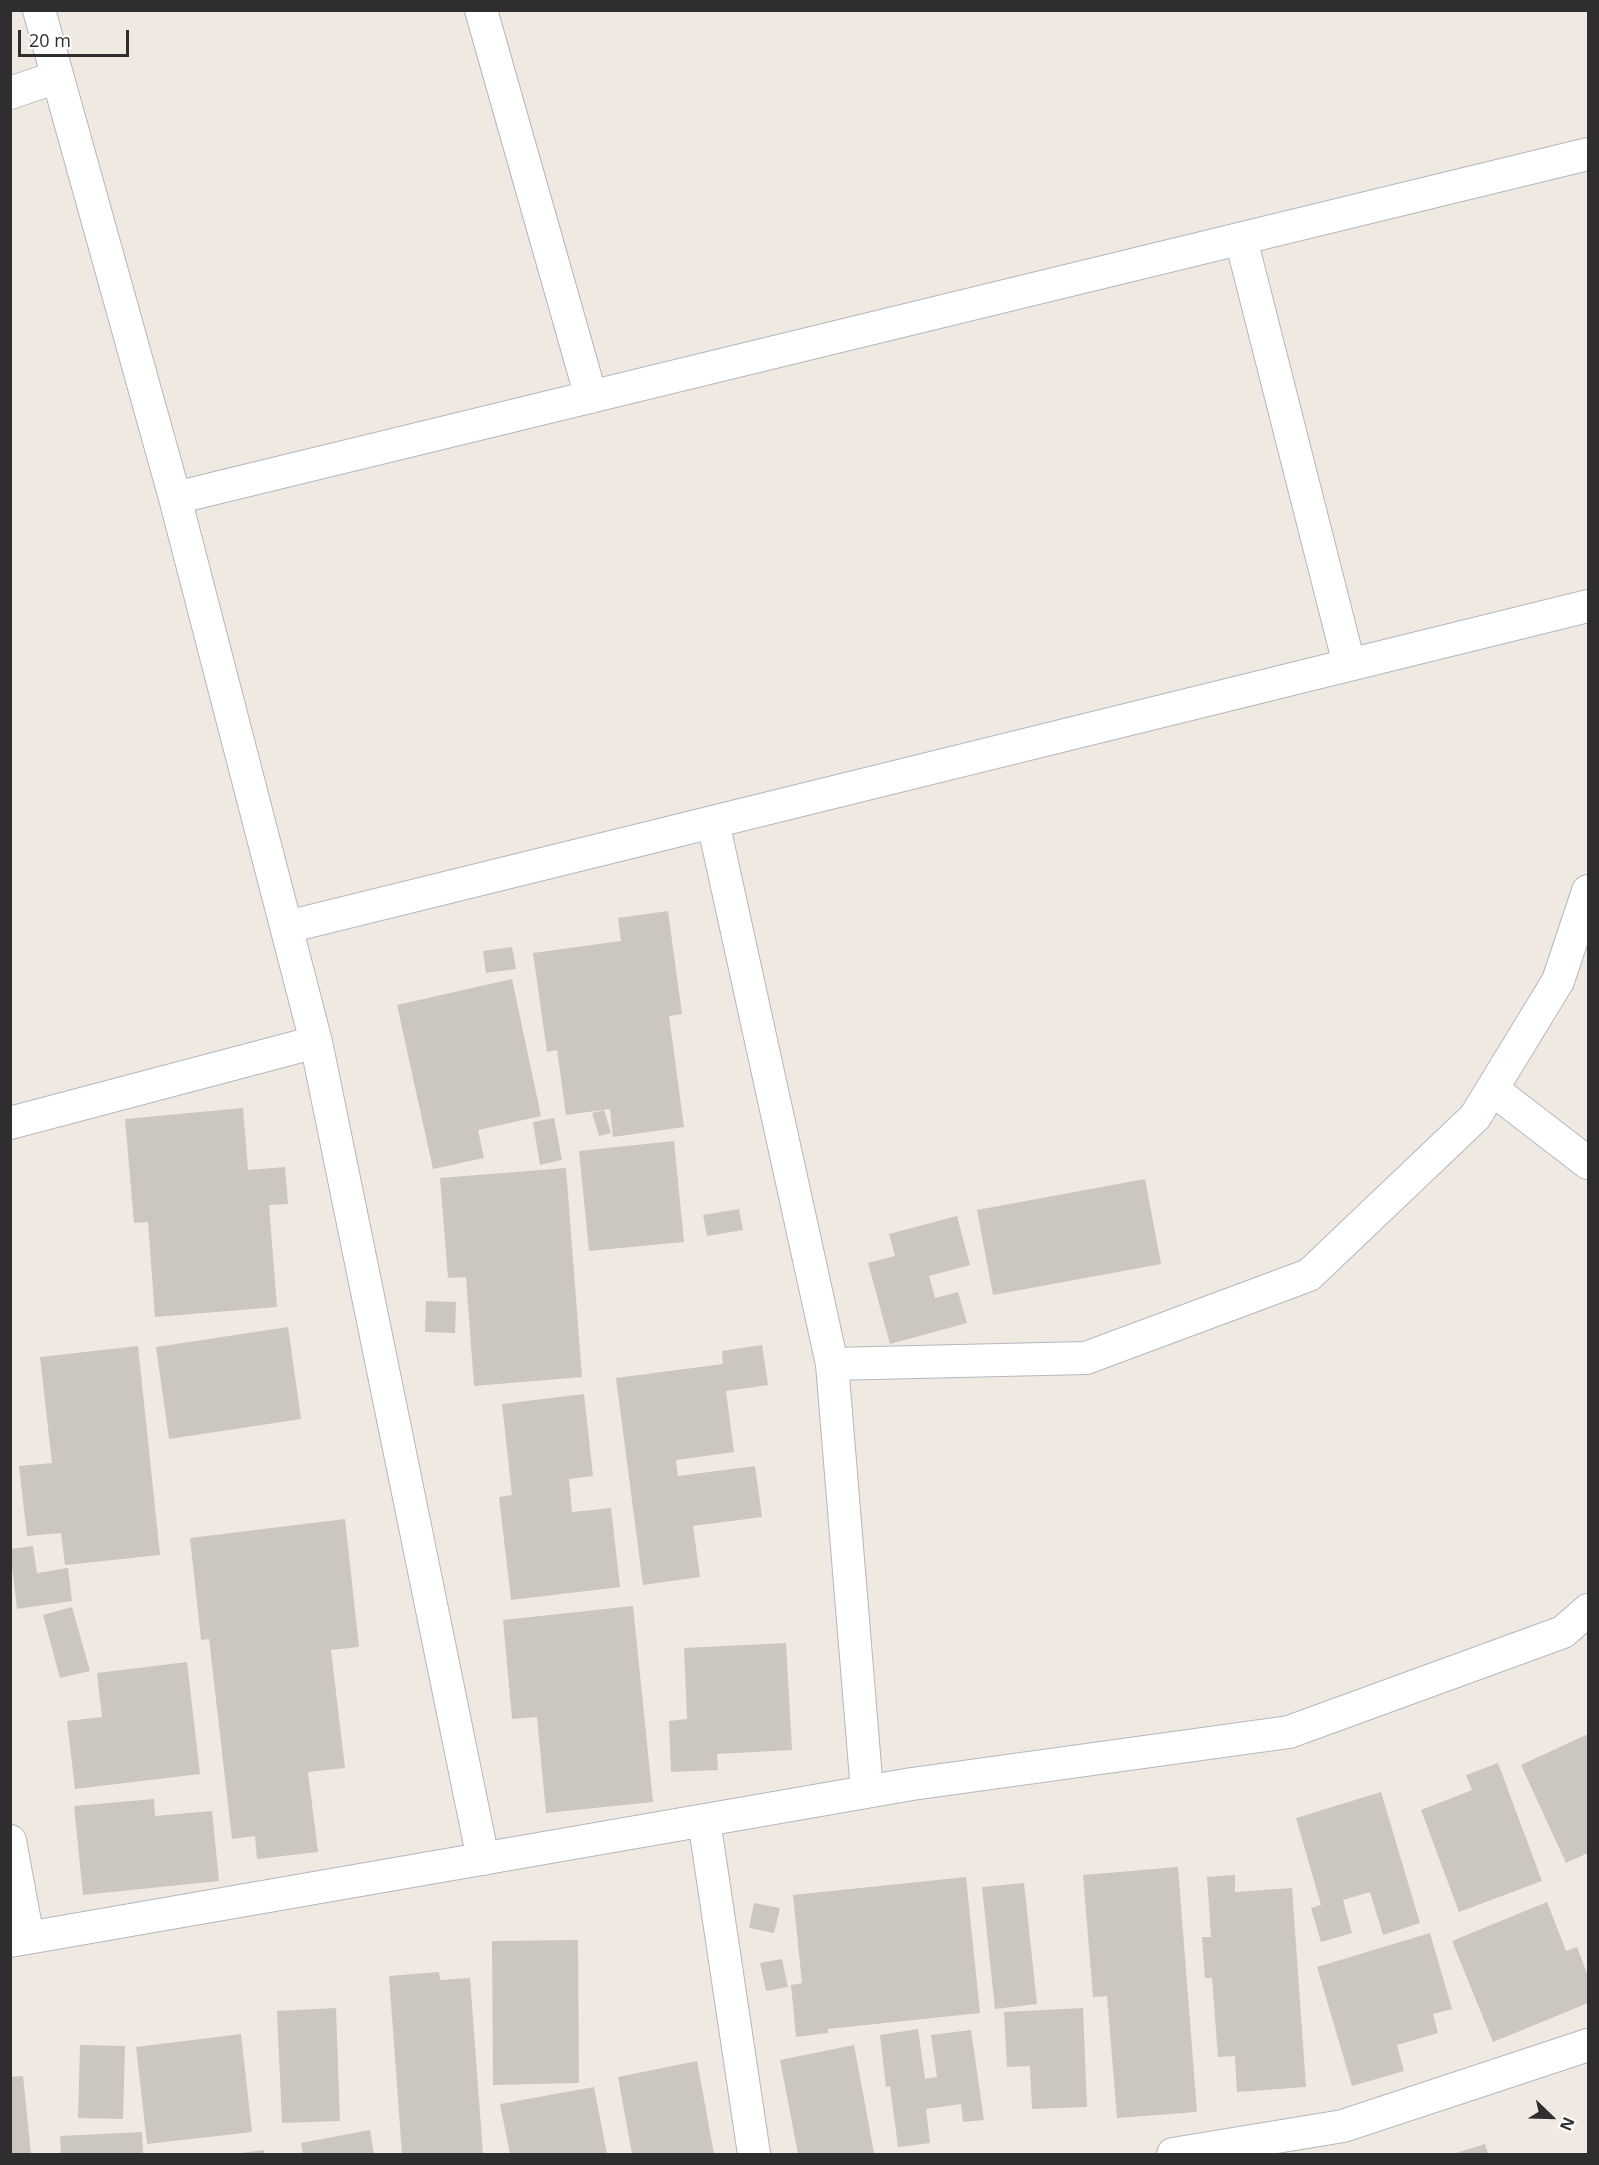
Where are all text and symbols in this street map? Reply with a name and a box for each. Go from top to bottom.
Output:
scale bar [21,18,132,56]
text: 20 m [29,28,71,52]
north arrow [1521,2087,1581,2147]
text: N [1555,2114,1580,2134]

